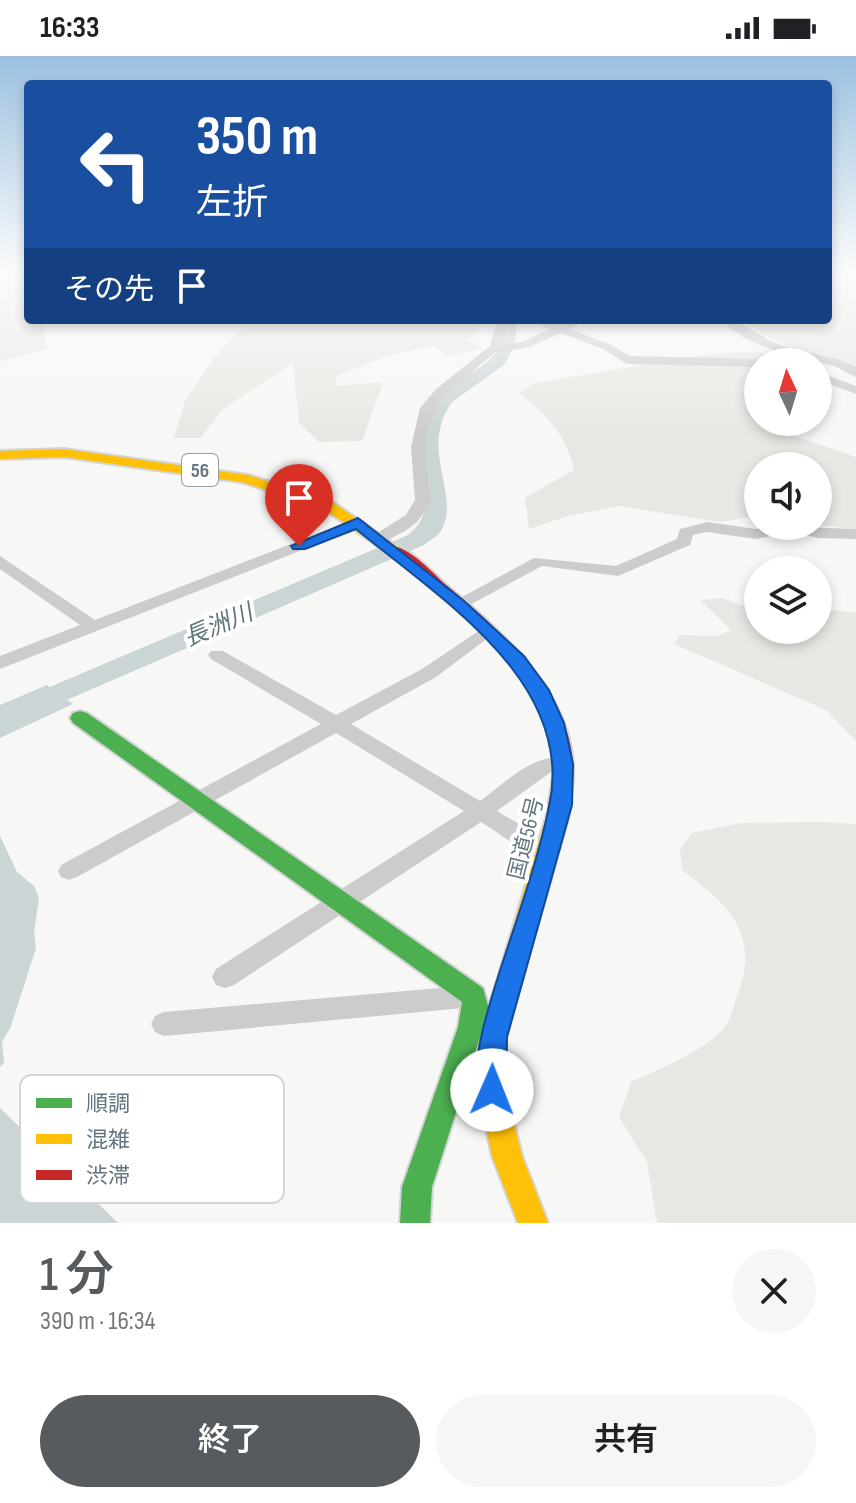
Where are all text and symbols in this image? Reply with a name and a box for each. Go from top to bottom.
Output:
text: 16:33 [40,10,99,46]
text: 350 m [196,104,318,171]
icon: left [64,112,168,216]
text: 左折 [196,182,268,225]
icon: arrive [170,264,214,308]
text: その先 [64,272,154,308]
north arrow [744,348,832,436]
map controls [744,348,832,644]
button: sound [744,452,832,540]
road number: 56 [182,454,218,486]
pin [265,464,333,546]
icon: arrive [277,476,321,520]
button: layers [744,556,832,644]
water label: 長洲川 [179,597,260,653]
street label: 国道56号 [503,794,550,883]
position arrow [450,1048,534,1132]
legend [20,1075,284,1203]
text: 順調 [86,1091,130,1118]
text: 混雑 [86,1127,130,1154]
text: 渋滞 [86,1163,130,1190]
text: 1 分 [40,1247,114,1304]
button: close [732,1249,816,1333]
text: 390 m · 16:34 [40,1306,156,1337]
button: 終了 [40,1395,420,1487]
button: 共有 [436,1395,816,1487]

